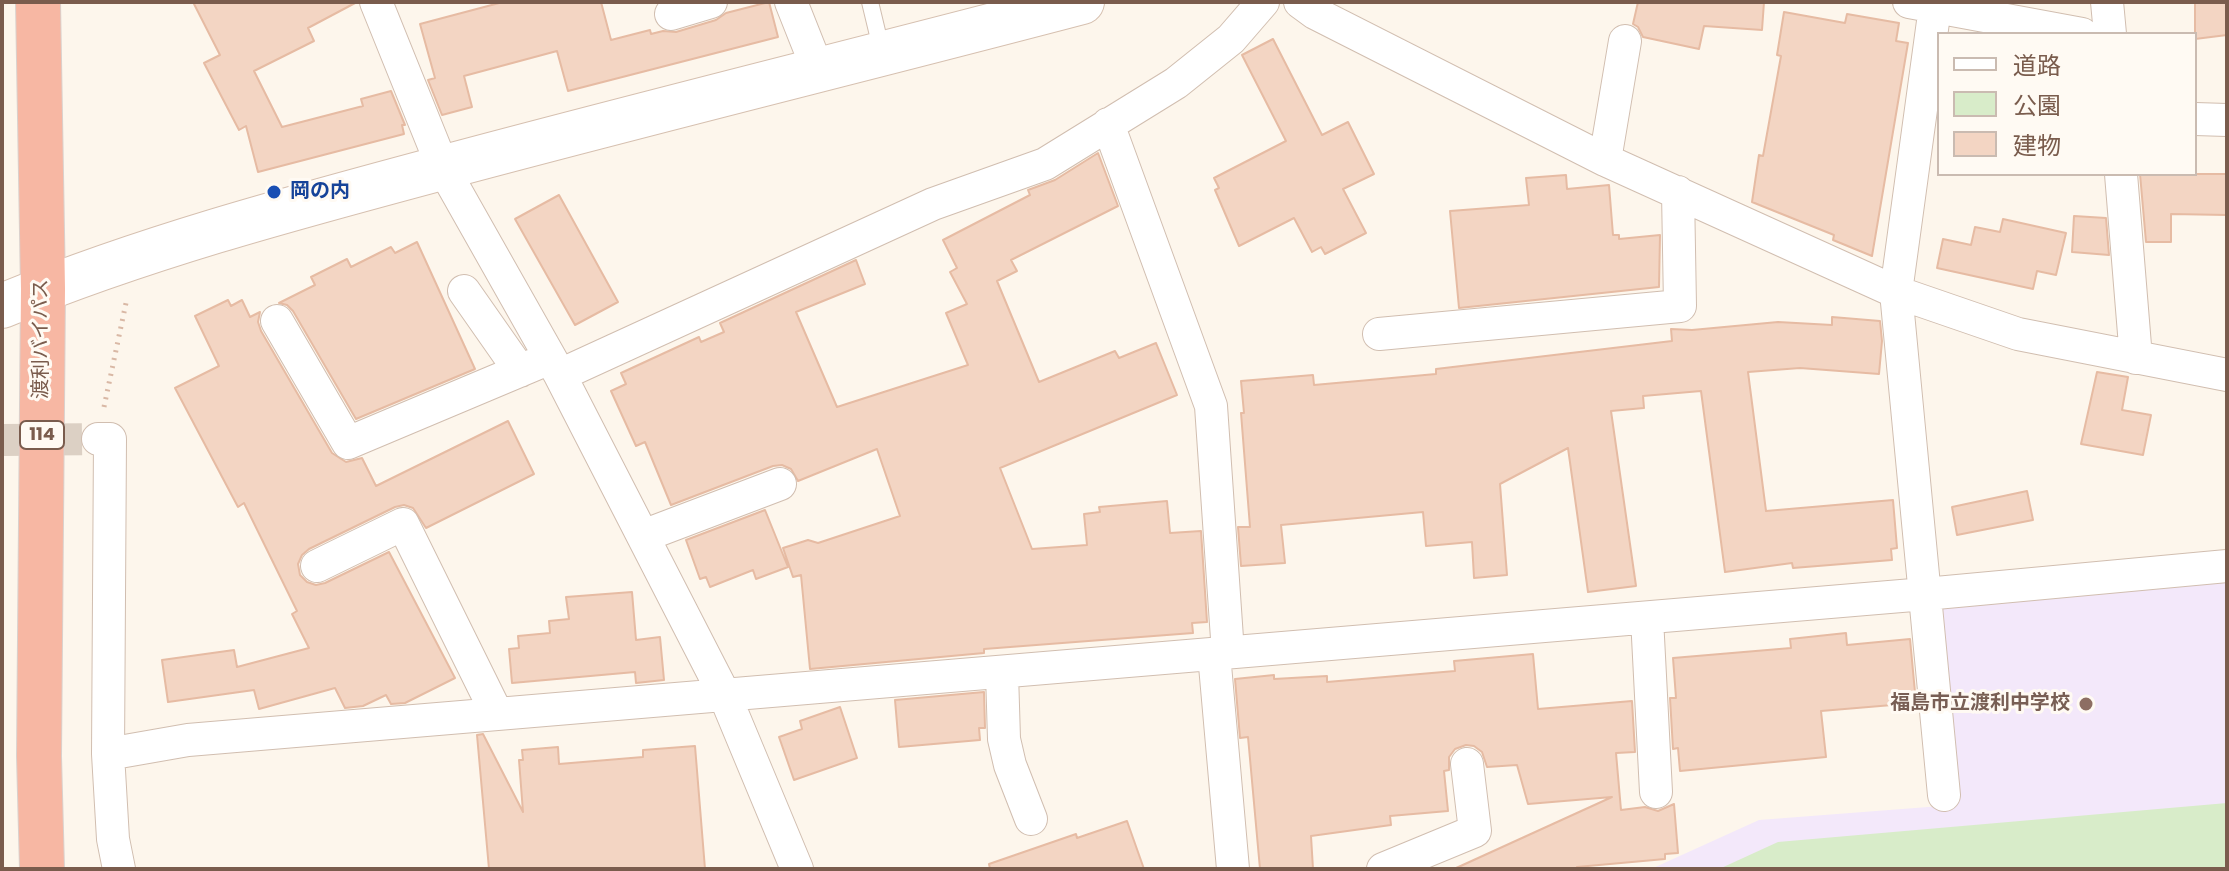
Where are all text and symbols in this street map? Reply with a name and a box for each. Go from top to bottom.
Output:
legend [1937,32,2197,176]
text: 道路 [2013,49,2061,82]
text: 公園 [2013,89,2061,122]
text: 建物 [2013,129,2061,162]
place label: 岡の内 [290,180,350,204]
marker: 岡の内 [265,183,283,201]
street label: 渡利バイパス [30,279,54,399]
road number: 114 [20,421,64,449]
place label: 福島市立渡利中学校 [1890,692,2070,716]
marker: 福島市立渡利中学校 [2077,695,2095,713]

